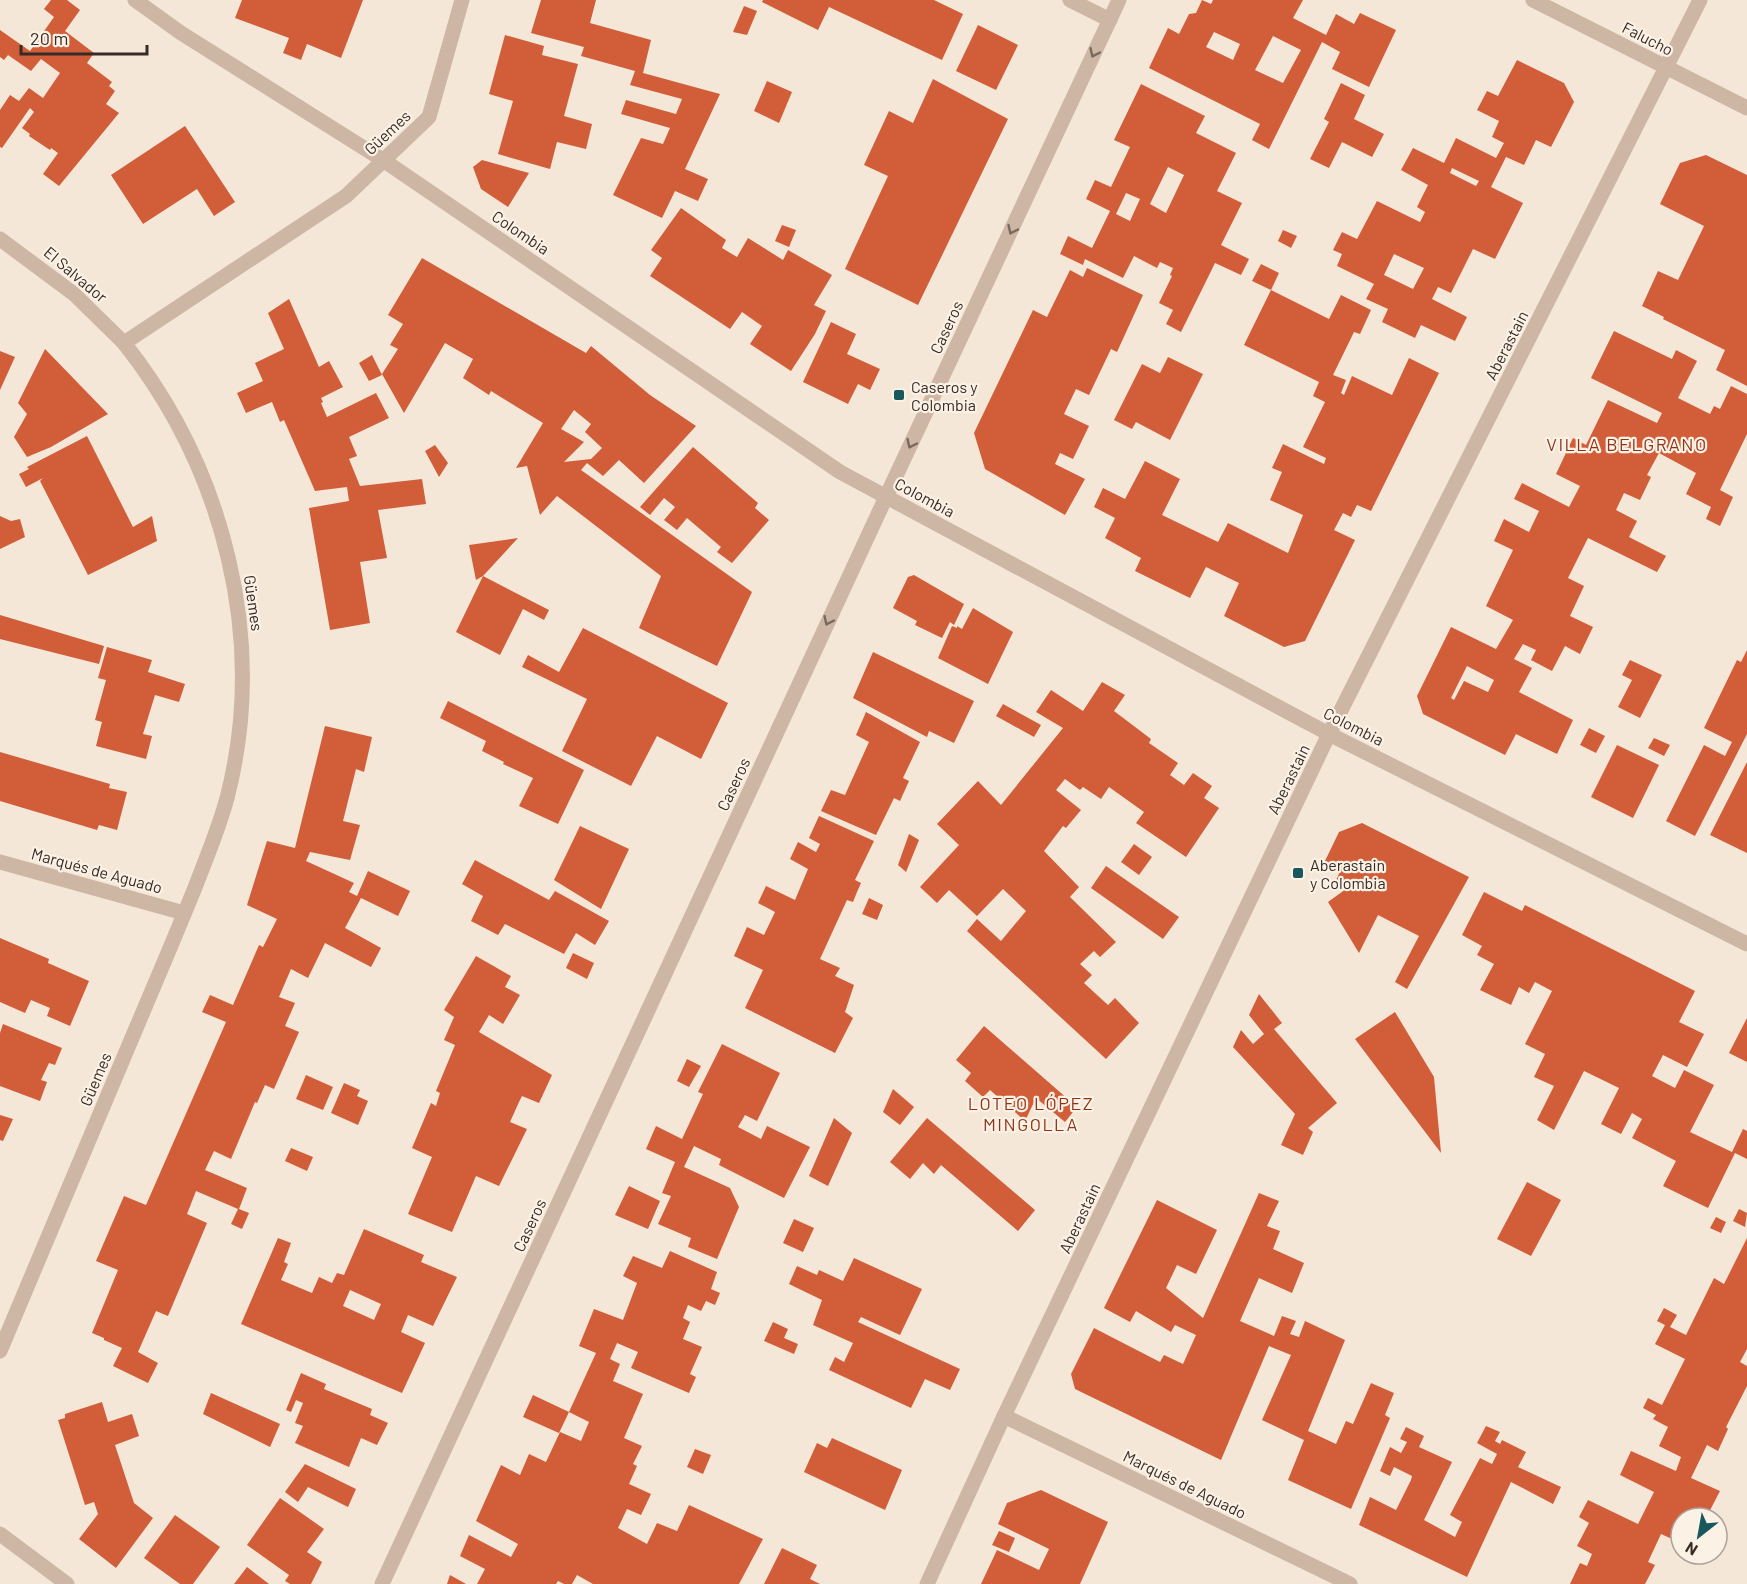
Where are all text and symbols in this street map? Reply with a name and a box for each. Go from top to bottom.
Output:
street label: Falucho [1619,17,1677,59]
scale bar [21,18,147,56]
text: 20 m [30,27,68,49]
one-way arrow [1090,46,1102,57]
street label: Güemes [360,106,414,158]
street label: Colombia [489,206,553,258]
one-way arrow [1007,223,1019,234]
street label: El Salvador [41,242,112,306]
street label: Caseros [926,298,966,356]
street label: Aberastain [1480,307,1532,383]
place label: Caseros y Colombia [911,377,978,414]
marker: Caseros y Colombia [892,388,906,402]
district label: VILLA BELGRANO [1546,433,1708,455]
one-way arrow [906,438,918,449]
street label: Colombia [892,473,958,521]
street label: Güemes [241,574,267,632]
one-way arrow [824,614,836,625]
street label: Colombia [1321,703,1387,749]
street label: Aberastain [1263,741,1313,817]
street label: Caseros [713,755,753,813]
street label: Marqués de Aguado [30,843,164,897]
place label: Aberastain y Colombia [1310,855,1386,892]
marker: Aberastain y Colombia [1291,866,1305,880]
street label: Güemes [75,1049,115,1109]
district label: LOTEO LÓPEZ MINGOLLA [968,1092,1094,1135]
street label: Aberastain [1054,1180,1104,1256]
street label: Caseros [509,1196,549,1254]
street label: Marqués de Aguado [1120,1446,1250,1522]
north arrow [1669,1506,1729,1566]
text: N [1682,1538,1700,1560]

